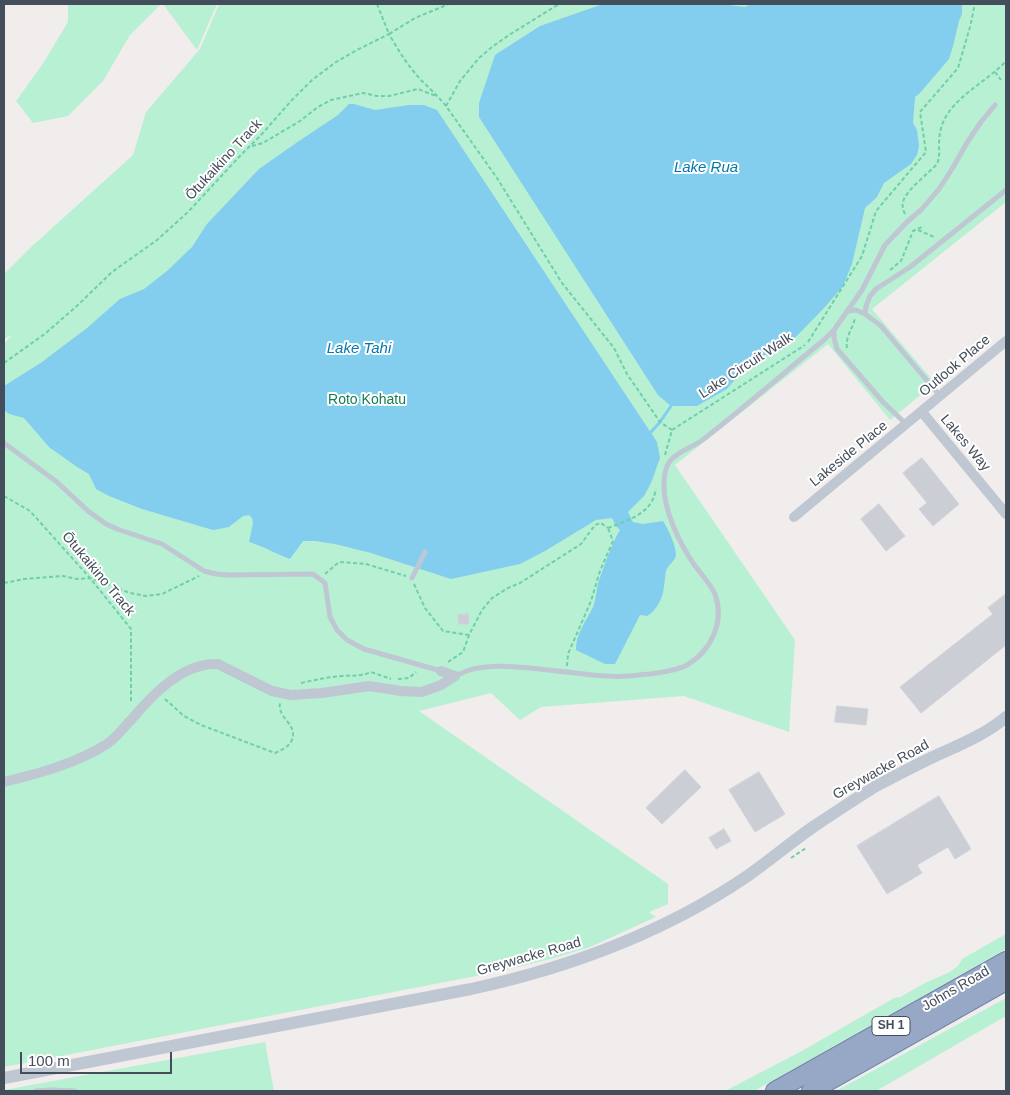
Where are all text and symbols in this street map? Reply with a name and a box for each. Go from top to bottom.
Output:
street label: Ōtukaikino Track [182,116,266,204]
water label: Lake Rua [674,159,738,177]
street label: Lake Circuit Walk [696,329,796,403]
street label: Outlook Place [916,332,994,400]
water label: Lake Tahi [327,340,391,358]
park label: Roto Kohatu [328,392,406,408]
street label: Lakes Way [936,411,994,475]
street label: Lakeside Place [807,418,891,490]
street label: Ōtukaikino Track [58,529,138,619]
street label: Greywacke Road [830,737,932,803]
street label: Greywacke Road [475,934,583,980]
street label: Johns Road [919,963,993,1015]
road number: SH 1 [872,1016,910,1036]
scale bar [22,1042,175,1074]
text: 100 m [28,1052,70,1069]

